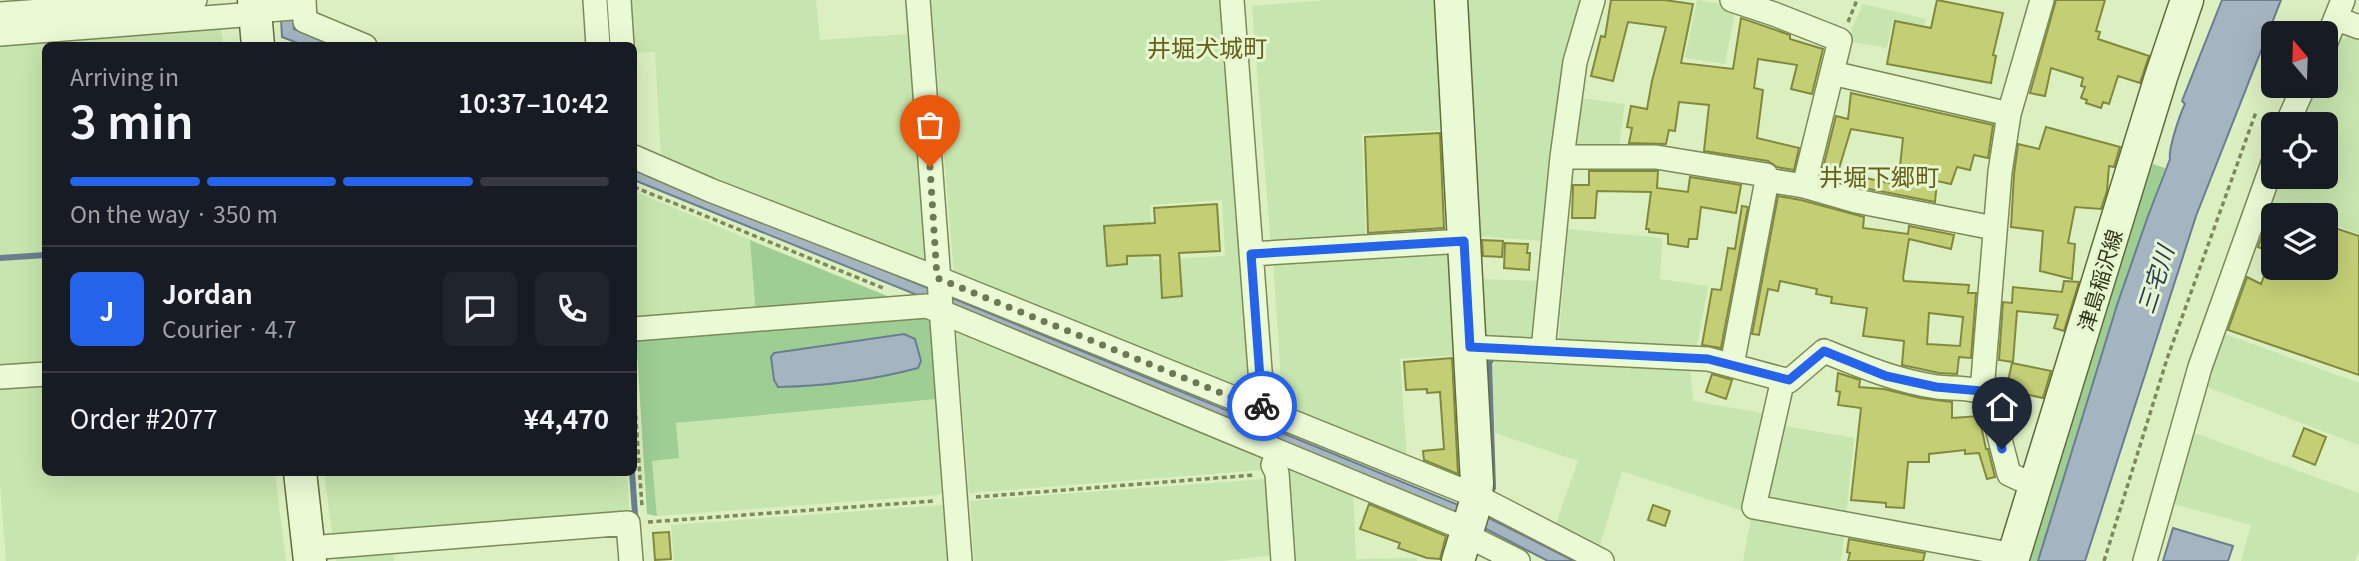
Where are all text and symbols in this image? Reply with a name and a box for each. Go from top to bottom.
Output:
north arrow [2261,21,2338,98]
map controls [2261,21,2338,280]
district label: 井堀犬城町 [1147,29,1267,64]
text: Arriving in [70,59,179,93]
text: 10:37–10:42 [458,83,609,120]
text: 3 min [70,86,194,152]
pin [900,95,960,167]
icon: bag [911,106,949,144]
button: locate [2261,112,2338,189]
district label: 井堀下郷町 [1819,158,1939,193]
text: On the way · 350 m [70,196,278,230]
button: layers [2261,203,2338,280]
street label: 津島稲沢線 [2069,225,2129,335]
water label: 三宅川 [2127,238,2182,317]
button: chat [443,272,517,346]
button: phone [535,272,609,346]
text: Jordan [162,274,253,311]
text: J [100,291,114,328]
text: Courier · 4.7 [162,311,297,345]
courier [1227,371,1297,441]
pin [1972,377,2032,449]
icon: bike [1243,387,1281,425]
icon: home [1983,388,2021,426]
text: Order #2077 [70,399,218,436]
text: ¥4,470 [524,399,609,436]

